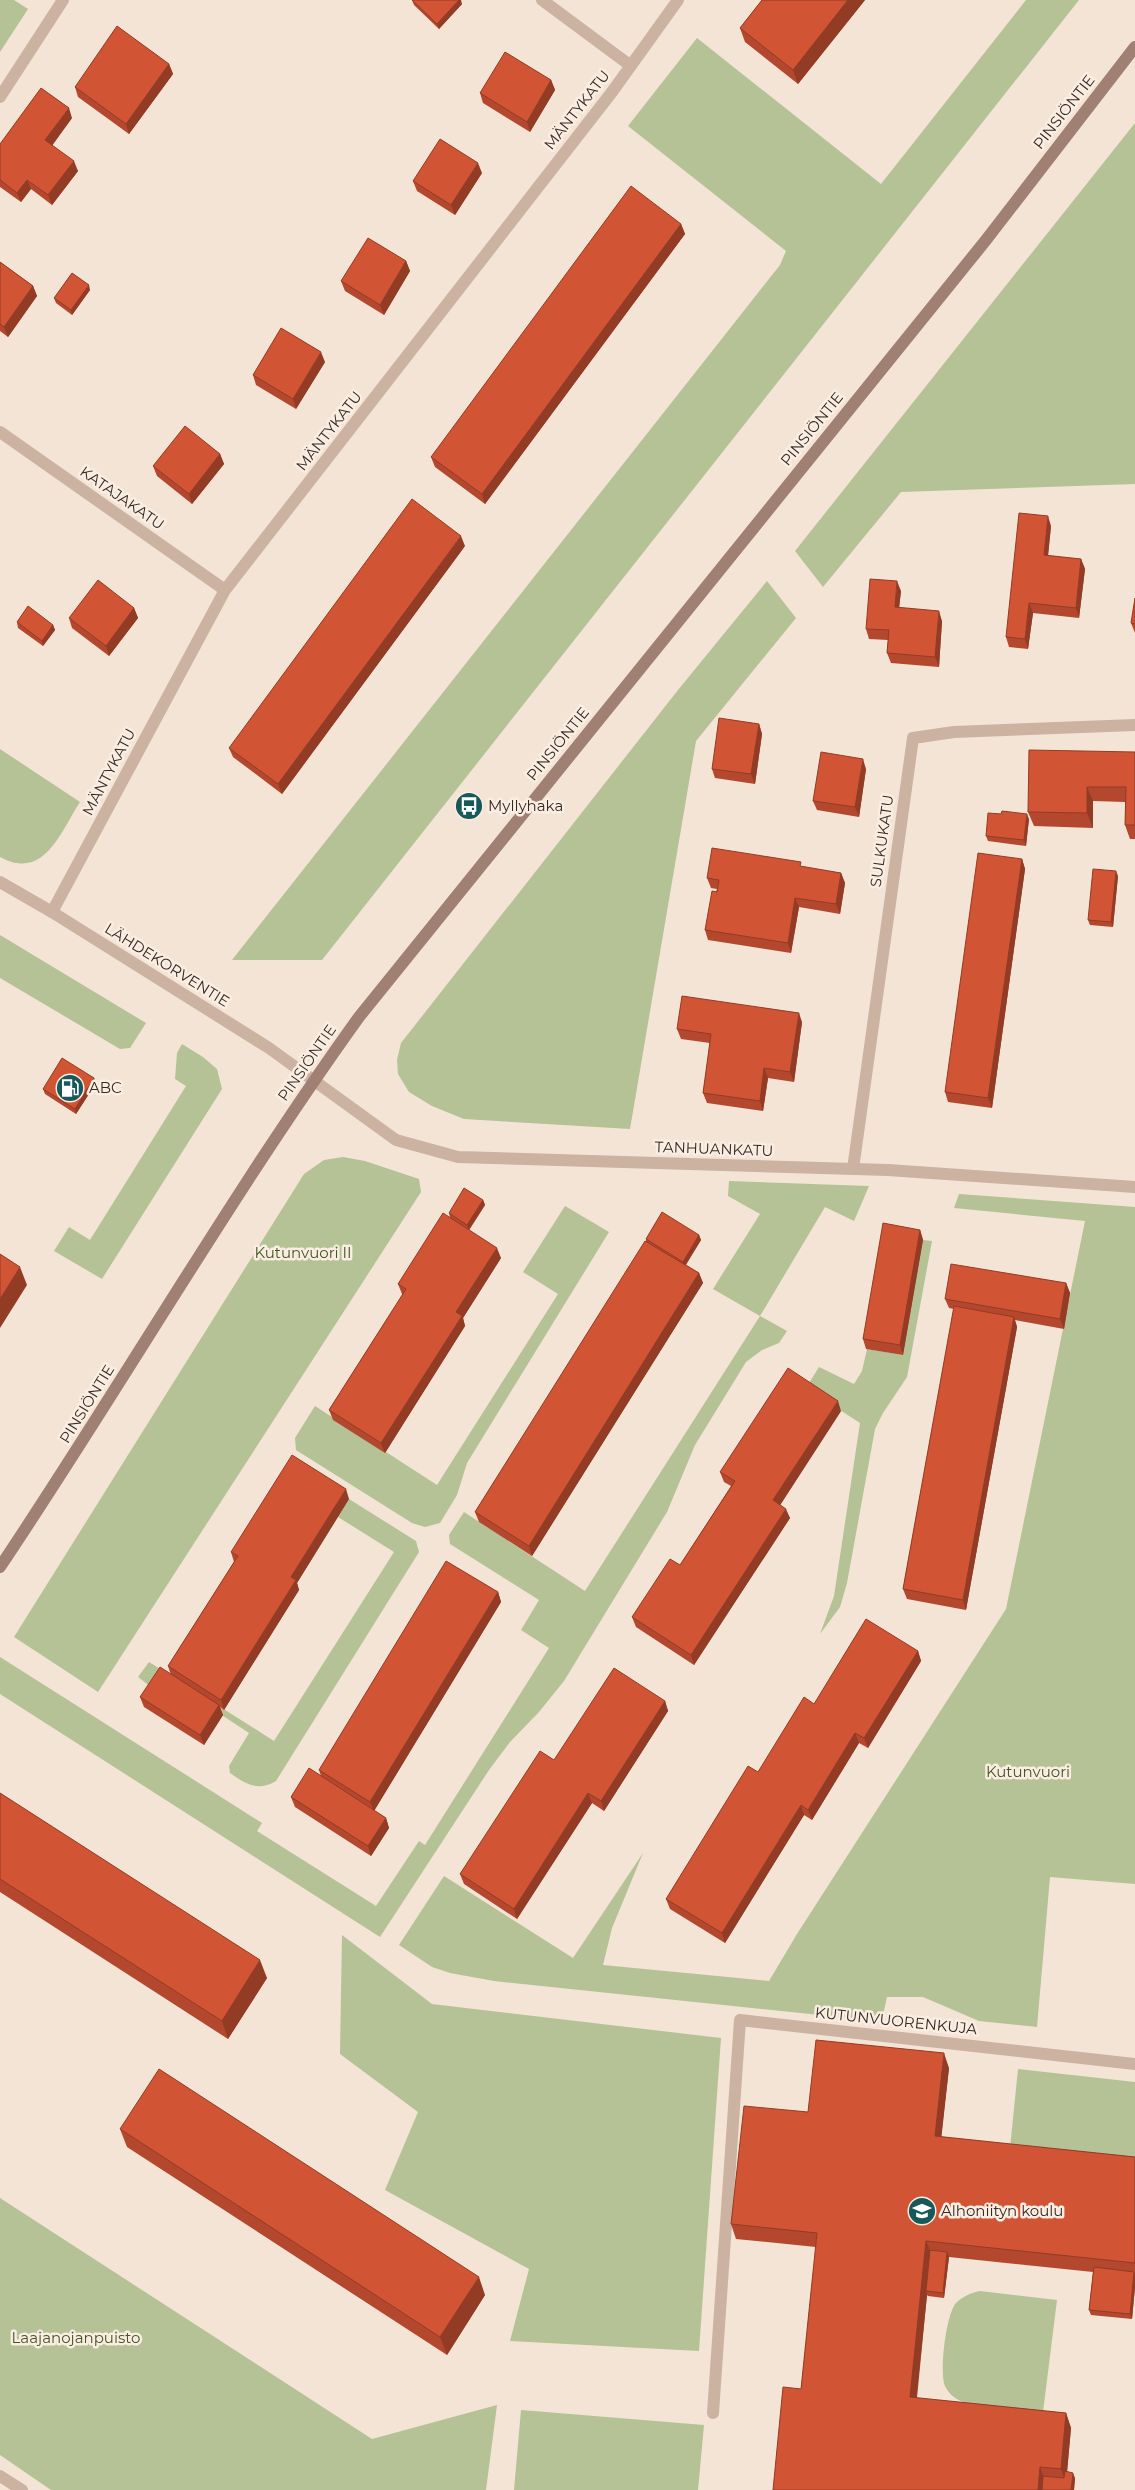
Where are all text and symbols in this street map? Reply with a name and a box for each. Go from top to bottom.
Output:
street label: MÄNTYKATU [540,66,614,153]
street label: PINSIÖNTIE [1029,71,1099,153]
street label: MÄNTYKATU [292,387,366,474]
street label: PINSIÖNTIE [776,388,847,469]
street label: KATAJAKATU [77,462,168,534]
street label: PINSIÖNTIE [522,703,593,784]
street label: MÄNTYKATU [78,725,139,819]
bus stop icon: Myllyhaka [454,791,484,821]
street label: SULKUKATU [866,794,897,888]
place label: Myllyhaka [488,796,563,815]
street label: LÄHDEKORVENTIE [101,919,233,1011]
street label: PINSIÖNTIE [273,1021,340,1105]
fuel station icon: ABC [55,1073,85,1103]
place label: ABC [89,1078,122,1097]
street label: TANHUANKATU [654,1137,774,1160]
park label: Kutunvuori II [254,1243,352,1262]
street label: PINSIÖNTIE [55,1361,118,1447]
park label: Kutunvuori [986,1762,1070,1781]
street label: KUTUNVUORENKUJA [814,2003,978,2038]
school or university icon: Alhoniityn koulu [907,2196,937,2226]
place label: Alhoniityn koulu [941,2201,1063,2220]
park label: Laajanojanpuisto [12,2328,140,2347]

